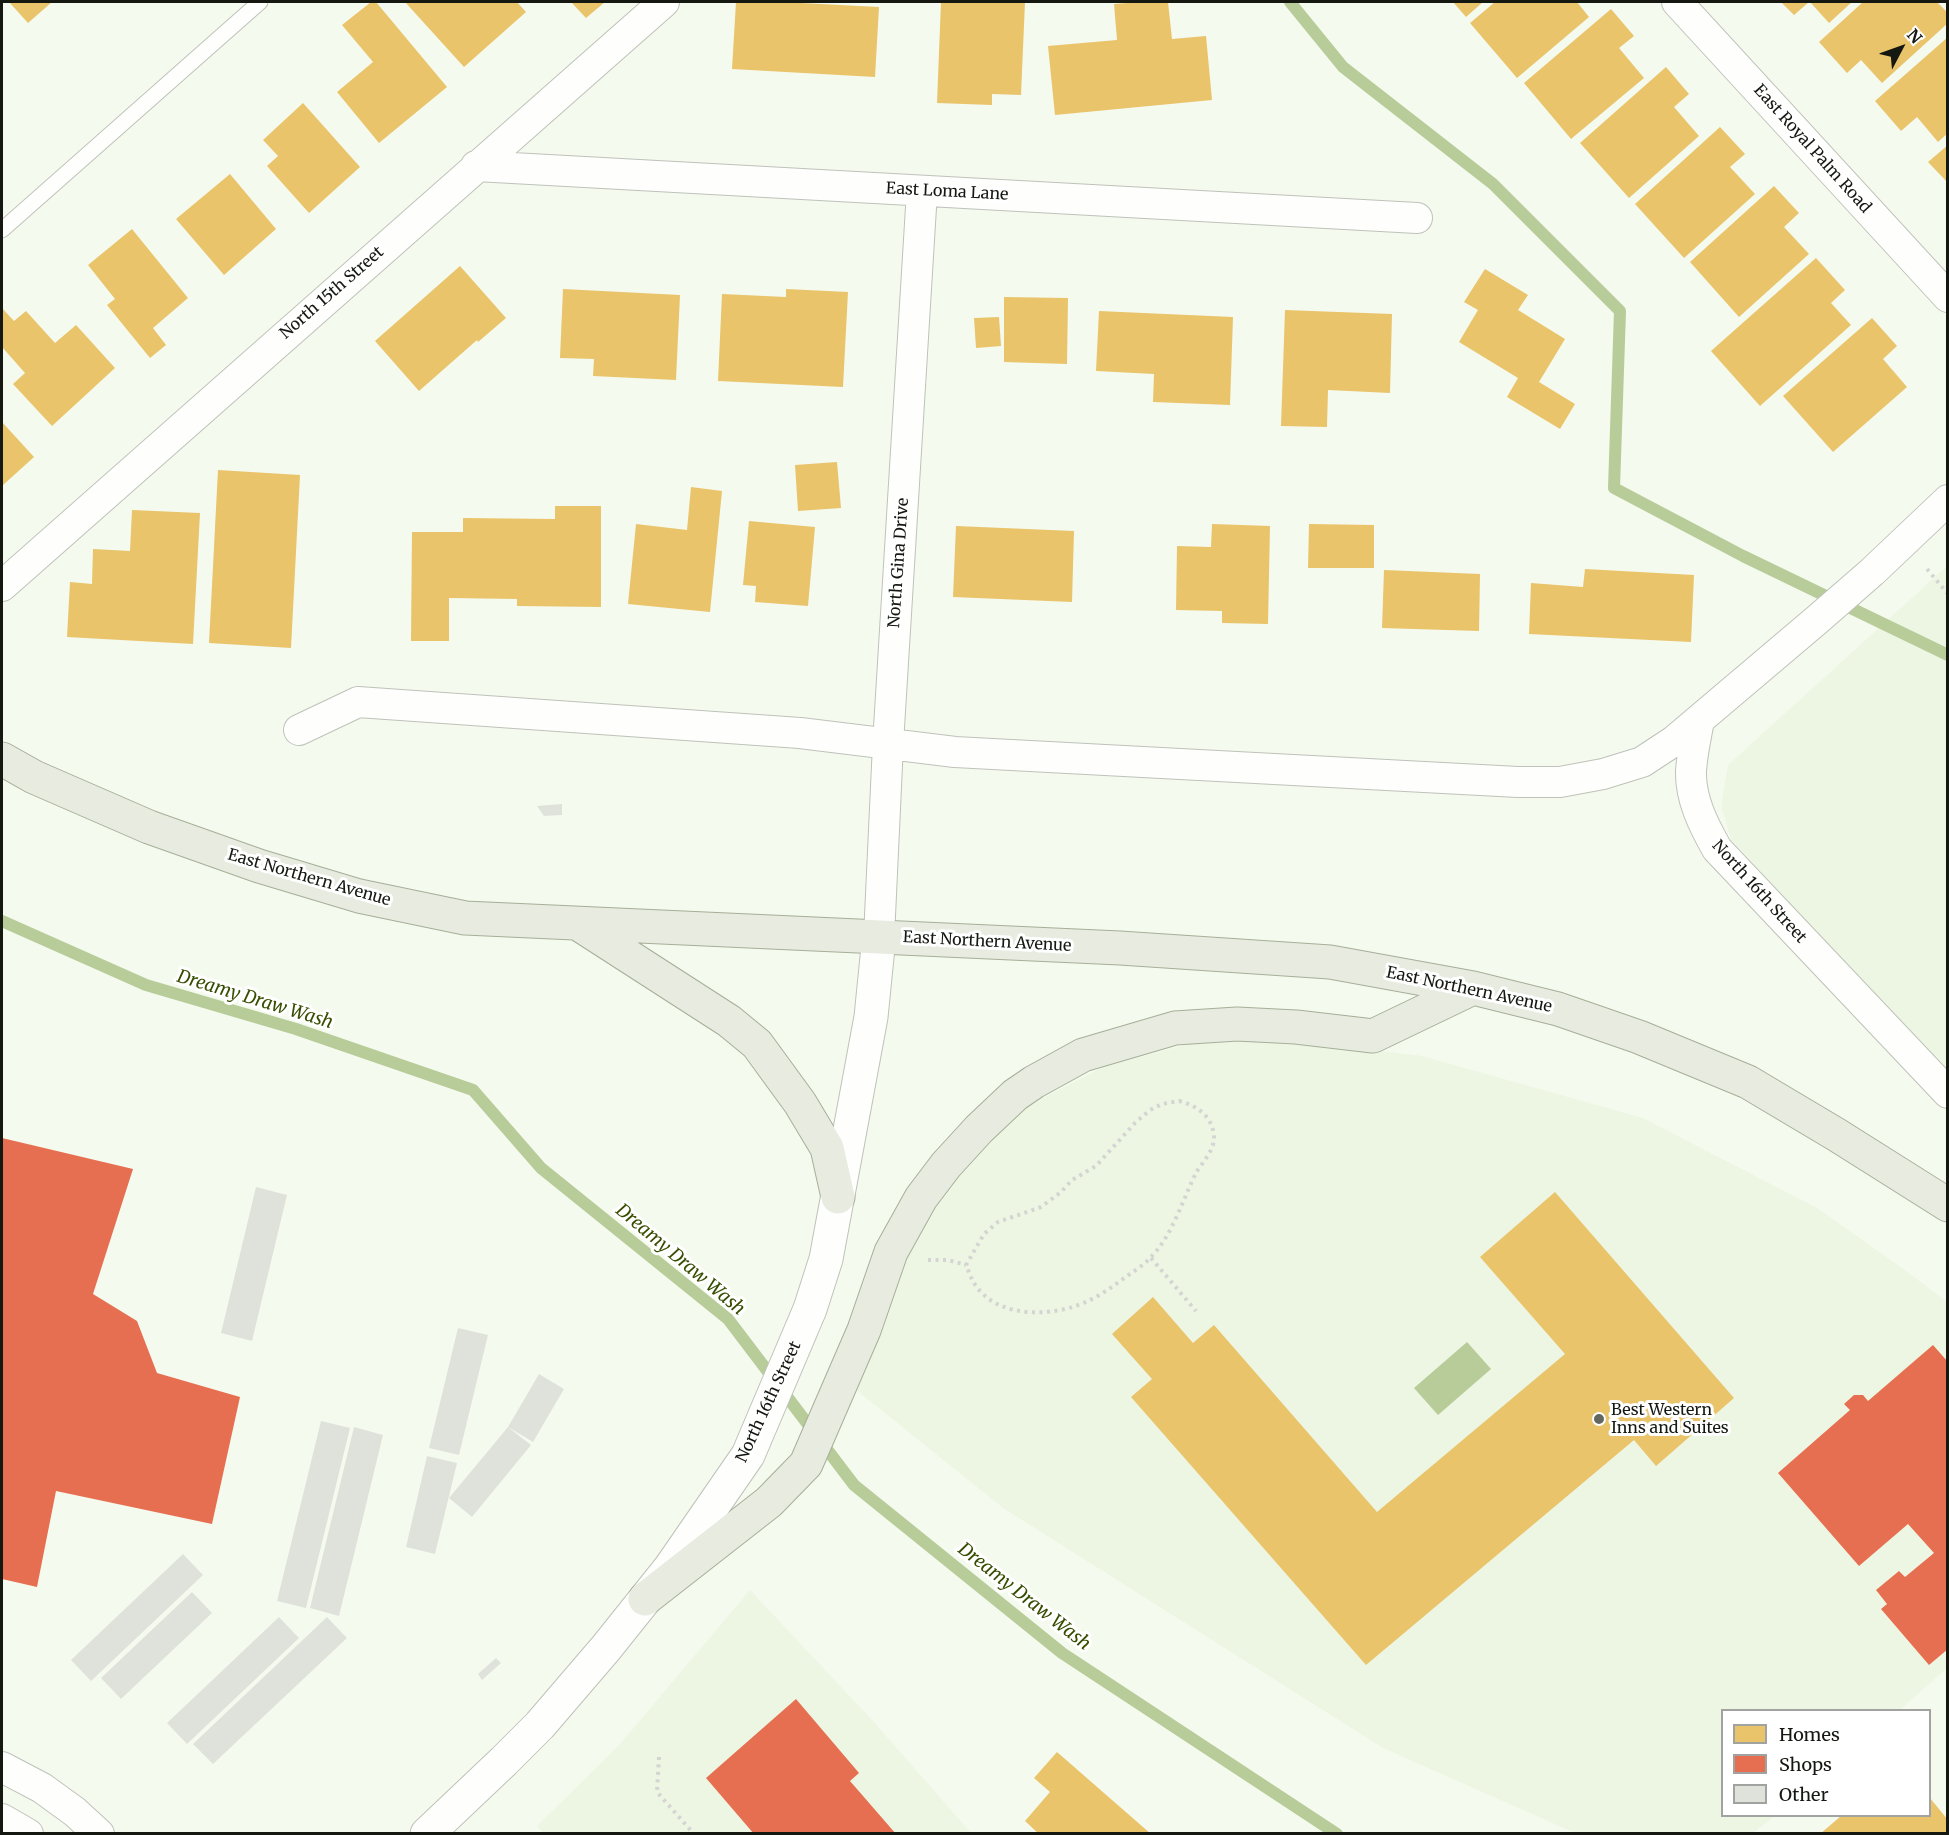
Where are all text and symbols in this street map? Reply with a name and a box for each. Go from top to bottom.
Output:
north arrow [1871,18,1931,78]
text: N [1903,25,1926,48]
street label: East Royal Palm Road [1749,81,1875,217]
street label: East Loma Lane [885,179,1009,205]
street label: North 15th Street [276,243,388,343]
street label: North Gina Drive [885,497,913,629]
street label: North 16th Street [1708,837,1810,947]
street label: East Northern Avenue [225,846,393,910]
street label: East Northern Avenue [902,928,1072,956]
street label: East Northern Avenue [1384,963,1554,1017]
water label: Dreamy Draw Wash [174,966,336,1034]
water label: Dreamy Draw Wash [611,1200,749,1320]
street label: North 16th Street [732,1338,806,1466]
place label: Best Western Inns and Suites [1611,1400,1729,1438]
marker: Best Western Inns and Suites [1592,1412,1606,1426]
water label: Dreamy Draw Wash [954,1539,1094,1655]
legend [1721,1709,1931,1817]
text: Homes [1779,1723,1840,1746]
text: Shops [1779,1753,1832,1776]
text: Other [1779,1783,1829,1806]

